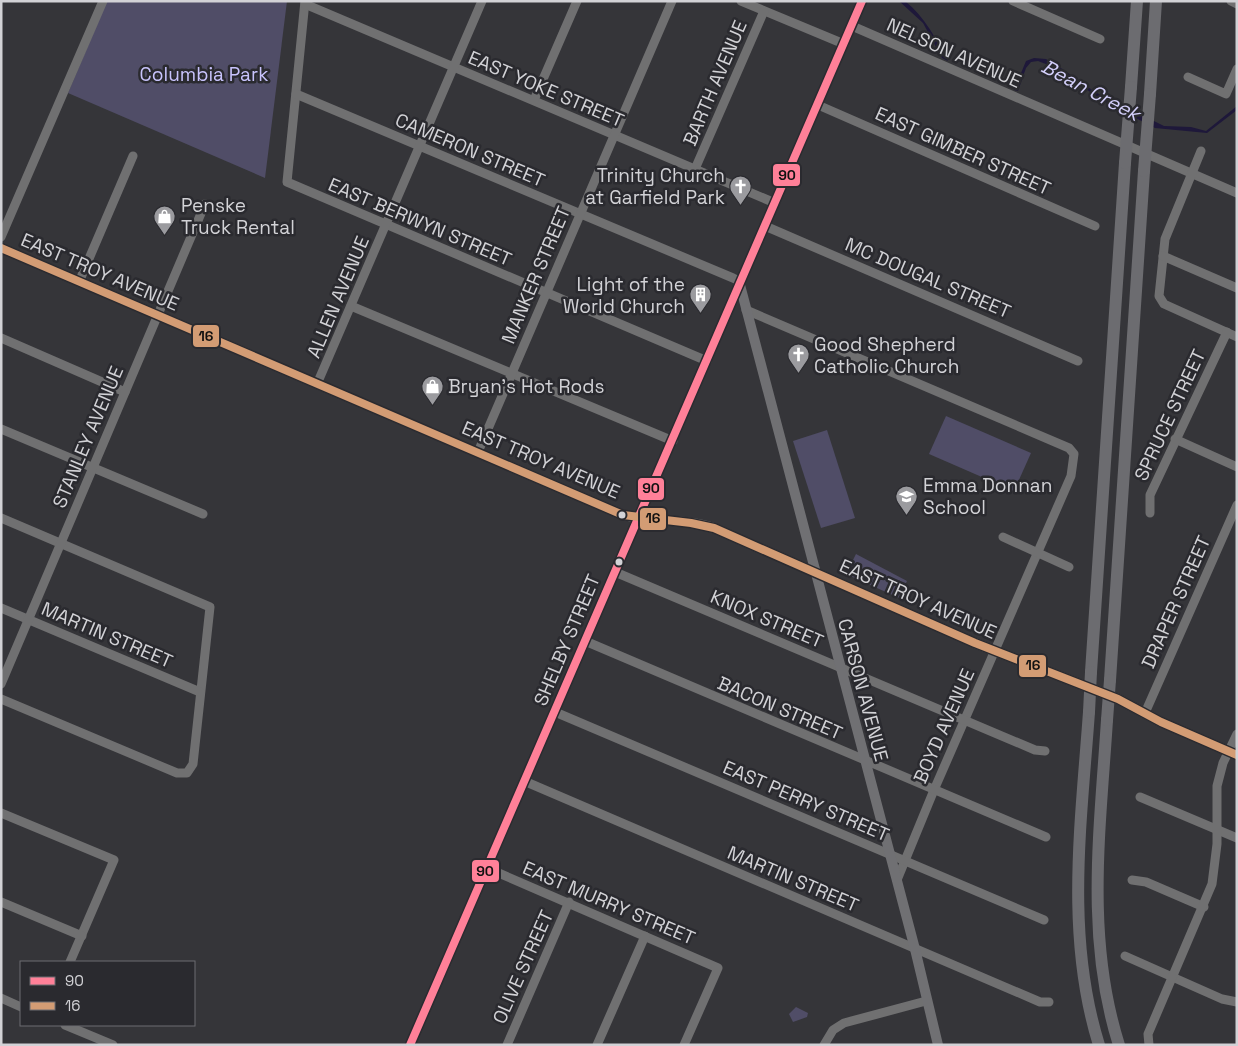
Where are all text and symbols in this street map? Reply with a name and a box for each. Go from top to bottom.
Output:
street label: NELSON AVENUE [883,12,1025,94]
street label: BARTH AVENUE [677,16,753,150]
street label: EAST YOKE STREET [464,45,628,133]
water label: Bean Creek [1037,53,1147,128]
park label: Columbia Park [140,62,268,87]
street label: EAST GIMBER STREET [871,101,1055,201]
street label: CAMERON STREET [391,107,549,193]
place label: Trinity Church at Garfield Park [585,163,725,210]
line badge: 90 [772,163,801,187]
text: 90 [778,166,796,184]
street label: EAST BERWYN STREET [324,172,516,272]
church icon: Trinity Church at Garfield Park [729,174,753,205]
place label: Penske Truck Rental [181,193,295,240]
street label: MANKER STREET [496,202,576,348]
shop icon: Penske Truck Rental [153,204,177,235]
street label: EAST TROY AVENUE [17,227,183,317]
street label: ALLEN AVENUE [301,232,375,362]
street label: MC DOUGAL STREET [841,232,1015,324]
place label: Light of the World Church [563,272,685,319]
building icon: Light of the World Church [689,283,713,314]
line badge: 16 [192,324,220,348]
text: 16 [199,327,214,345]
place label: Good Shepherd Catholic Church [814,332,959,379]
church icon: Good Shepherd Catholic Church [786,343,810,374]
street label: SPRUCE STREET [1129,345,1211,485]
street label: STANLEY AVENUE [47,362,129,512]
shop icon: Bryan's Hot Rods [420,374,444,405]
place label: Bryan's Hot Rods [448,374,604,399]
street label: EAST TROY AVENUE [458,415,624,505]
place label: Emma Donnan School [923,473,1052,520]
line badge: 90 [637,477,665,501]
text: 90 [642,479,660,497]
school or university icon: Emma Donnan School [895,484,919,515]
line badge: 16 [639,507,667,531]
text: 16 [646,509,661,527]
unlabelled marker [617,510,627,520]
street label: DRAPER STREET [1136,532,1216,672]
street label: EAST TROY AVENUE [835,553,1001,645]
unlabelled marker [614,557,624,567]
street label: SHELBY STREET [528,570,606,710]
street label: KNOX STREET [707,584,827,654]
street label: MARTIN STREET [38,596,176,674]
street label: CARSON AVENUE [832,616,894,764]
line badge: 16 [1018,654,1047,678]
text: 16 [1026,656,1041,674]
street label: BOYD AVENUE [908,665,980,787]
street label: BACON STREET [714,670,846,746]
street label: EAST PERRY STREET [719,755,893,847]
street label: MARTIN STREET [724,840,862,918]
street label: EAST MURRY STREET [519,855,699,951]
line badge: 90 [471,859,500,883]
text: 90 [476,862,494,880]
street label: OLIVE STREET [487,906,559,1028]
legend [20,961,195,1026]
text: 90 [65,971,84,990]
text: 16 [65,996,80,1015]

